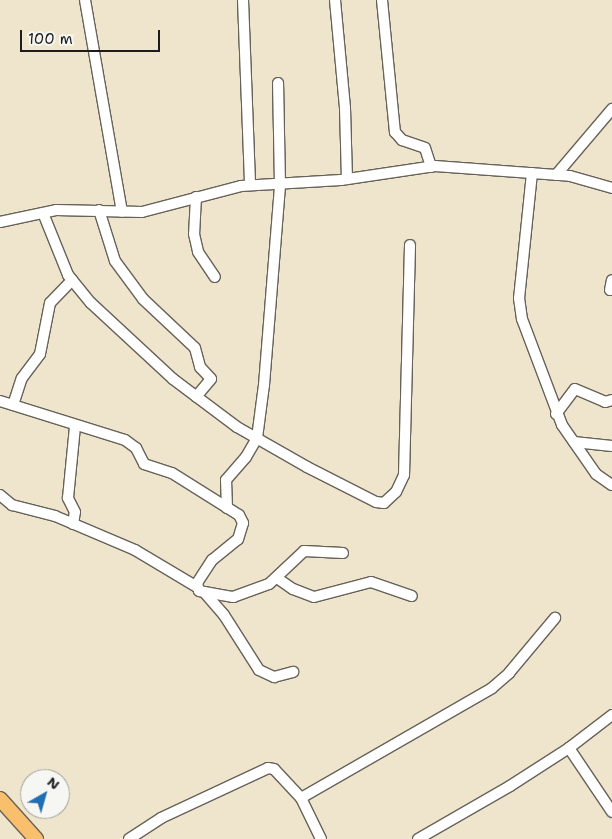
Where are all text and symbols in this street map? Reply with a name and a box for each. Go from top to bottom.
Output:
scale bar [22,20,162,52]
text: 100 m [28,29,73,49]
north arrow [20,769,70,819]
text: N [44,772,64,793]

